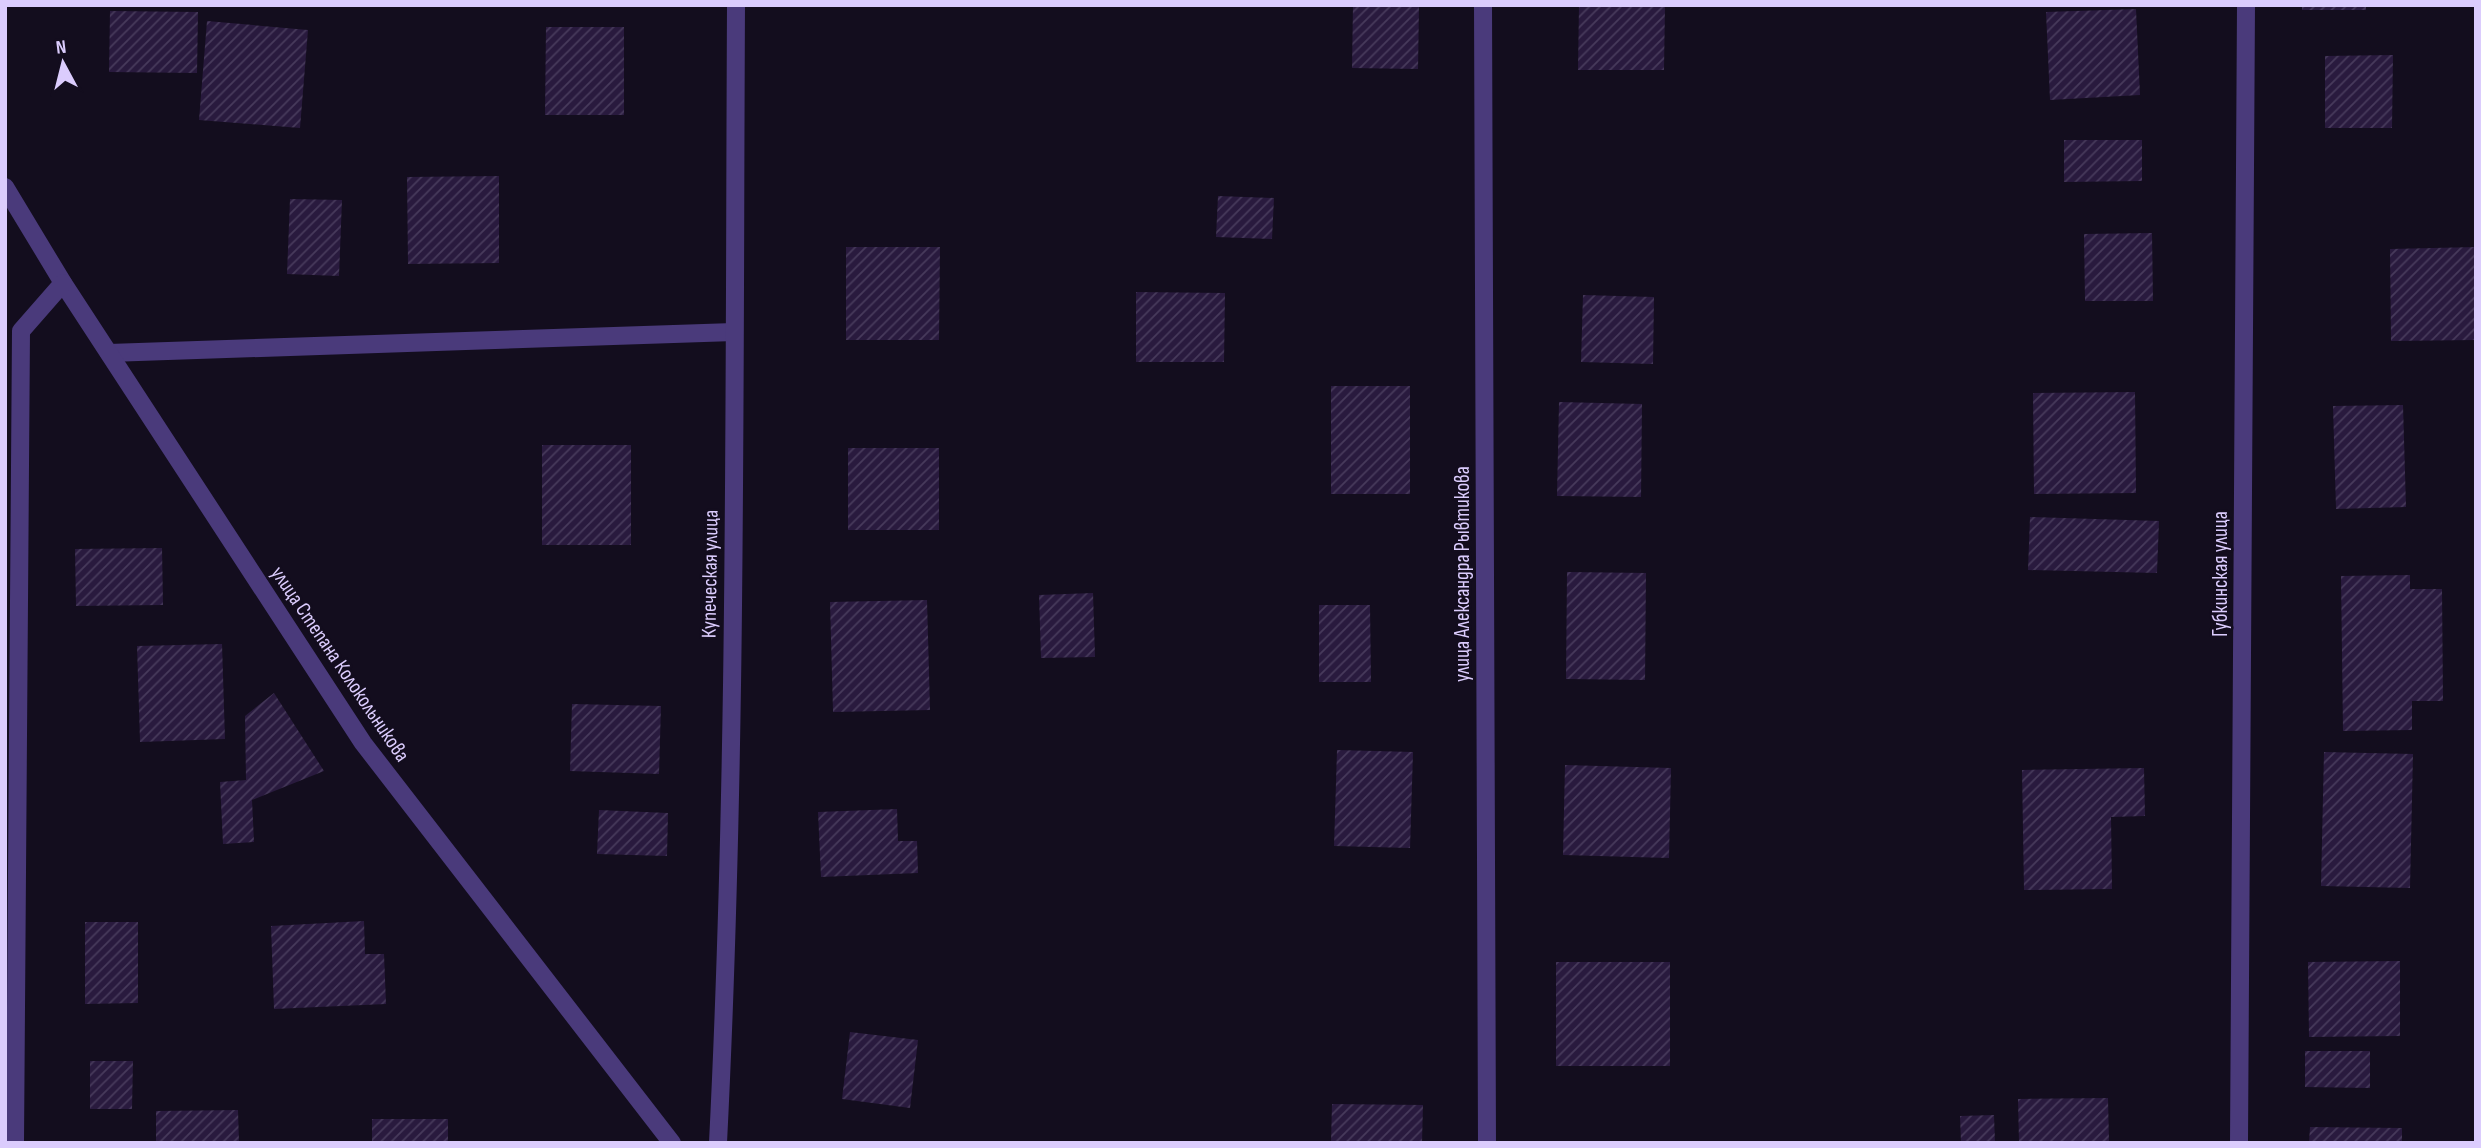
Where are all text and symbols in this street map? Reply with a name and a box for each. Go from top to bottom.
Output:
north arrow [28,28,98,98]
text: N [55,36,68,60]
street label: улица Александра Рывтикова [1450,466,1475,682]
street label: Купеческая улица [696,510,724,638]
street label: Губкинская улица [2208,511,2233,637]
street label: улица Степана Колокольникова [265,561,415,767]

